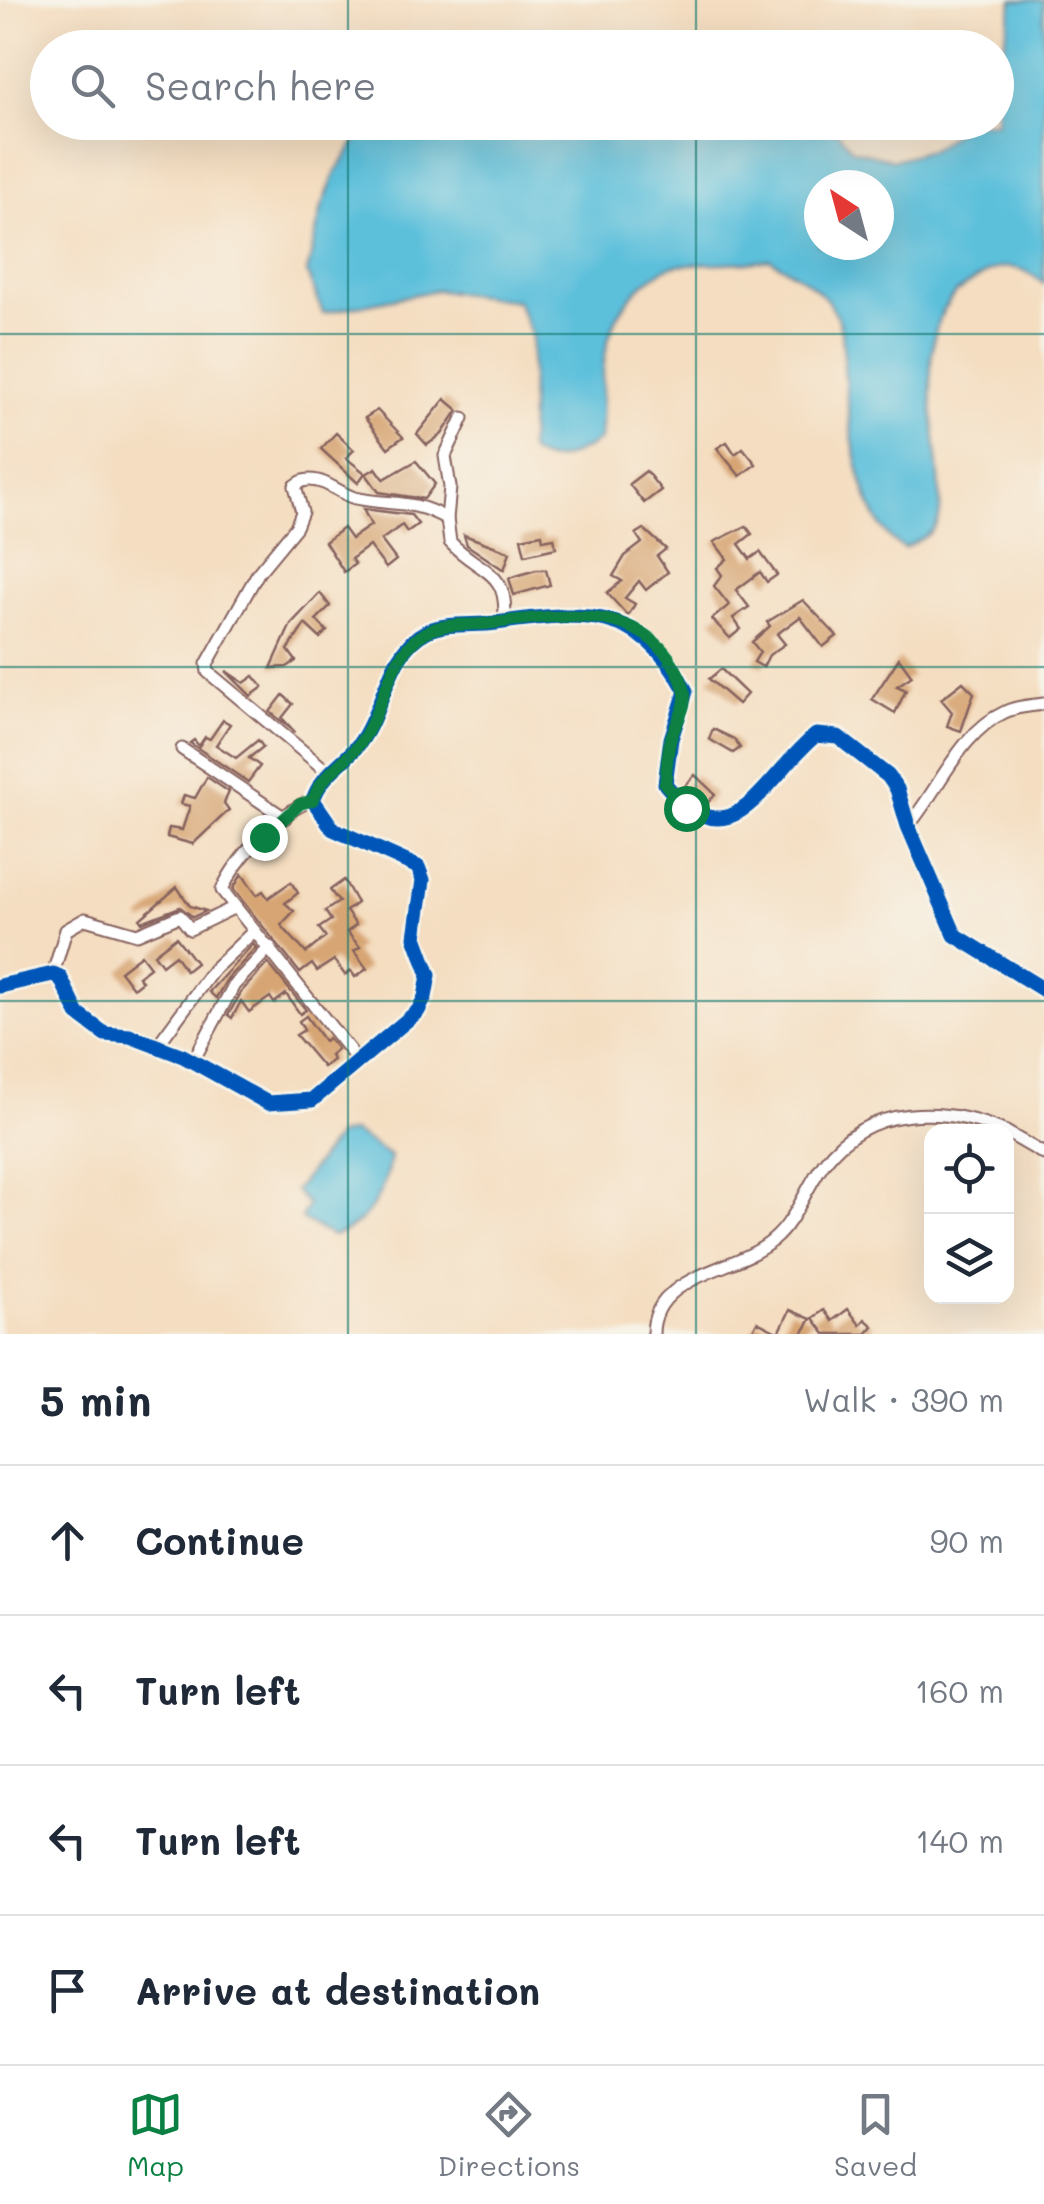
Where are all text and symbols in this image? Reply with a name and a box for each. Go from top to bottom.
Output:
search box [30,30,1014,140]
icon: search [65,58,120,113]
text: Search here [145,60,376,110]
north arrow [804,170,894,260]
route start [664,786,710,832]
route end [242,815,288,861]
map controls [924,1124,1014,1304]
button: locate [924,1124,1014,1214]
button: layers [924,1214,1014,1304]
text: 5 min [40,1372,151,1427]
text: Walk · 390 m [803,1378,1004,1420]
icon: ahead [40,1513,95,1568]
text: Continue [135,1515,304,1565]
text: 90 m [930,1519,1004,1561]
icon: left [40,1663,95,1718]
text: Turn left [135,1665,301,1715]
text: 160 m [915,1669,1004,1711]
icon: left [40,1813,95,1868]
text: Turn left [135,1815,301,1865]
text: 140 m [915,1819,1004,1861]
icon: arrive [40,1963,95,2018]
text: Arrive at destination [135,1965,540,2015]
tab: Map [127,2087,184,2183]
tab: Directions [438,2087,580,2183]
tab: Saved [834,2087,917,2183]

